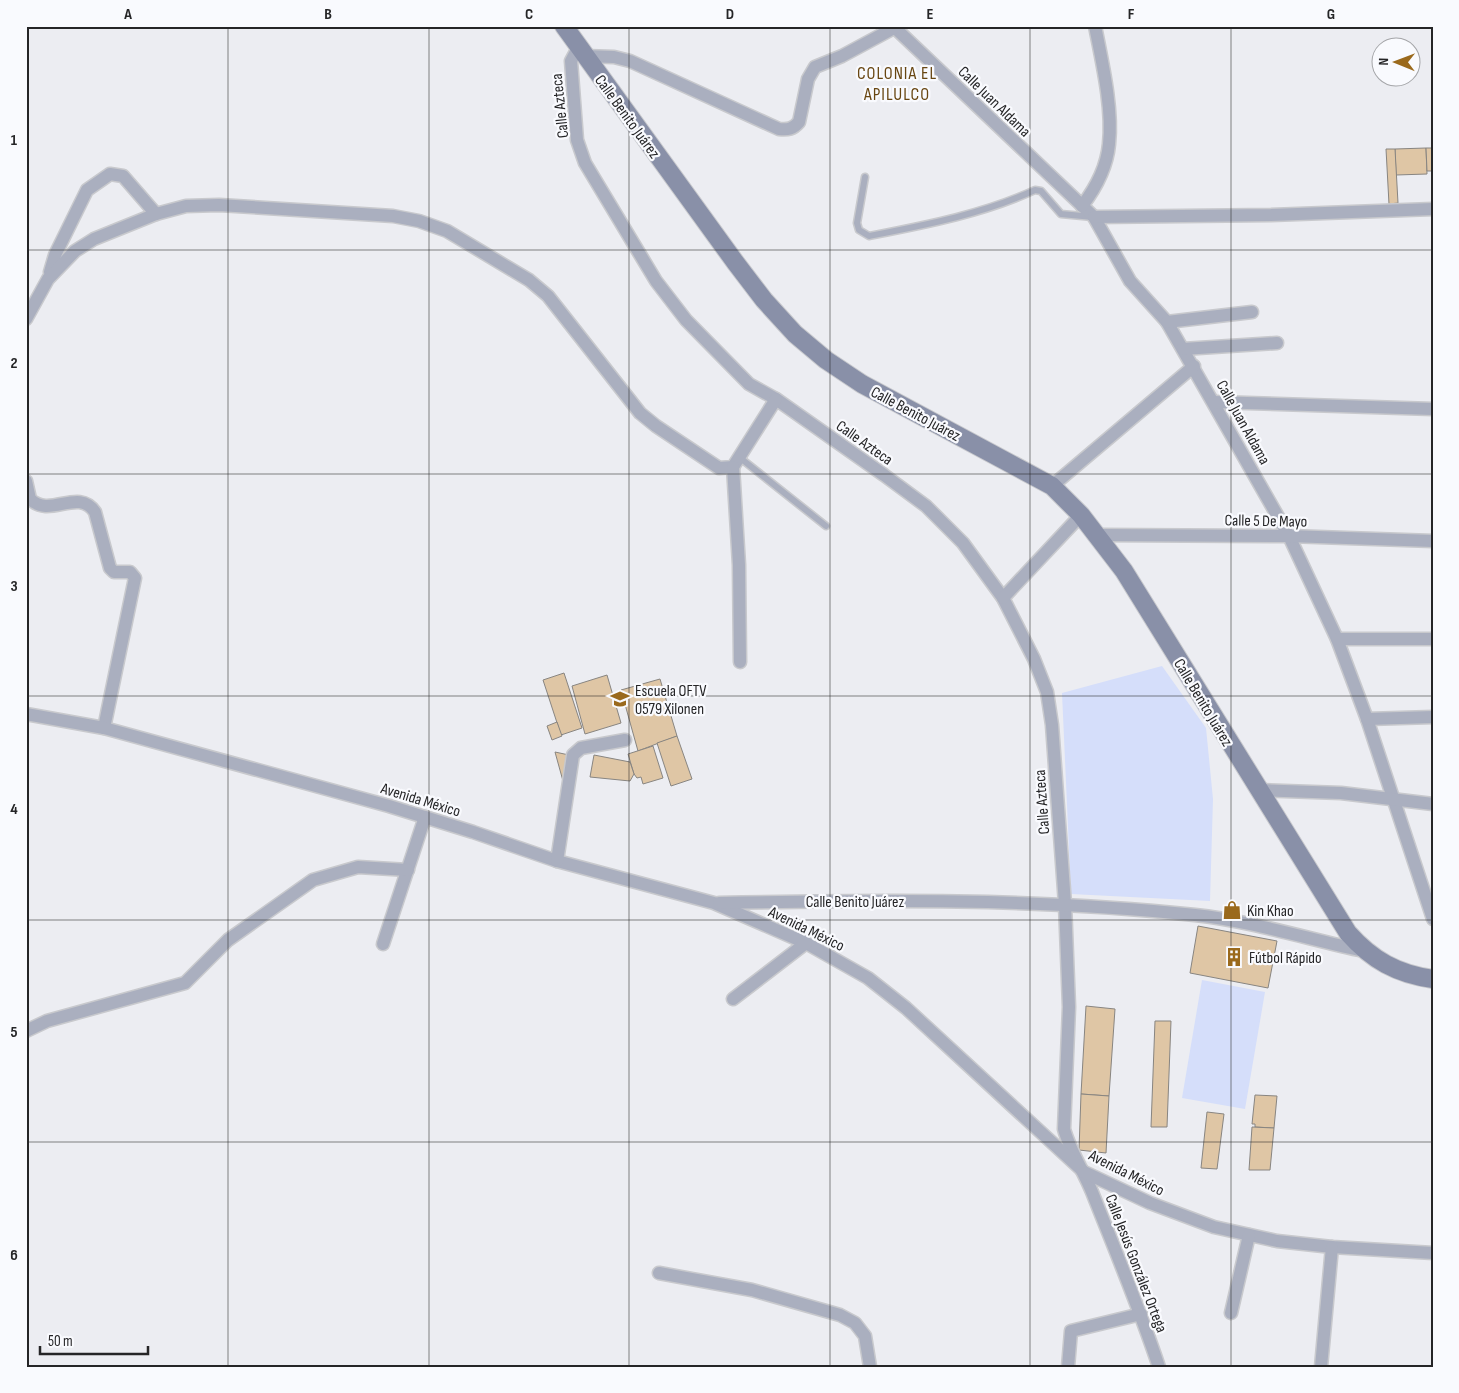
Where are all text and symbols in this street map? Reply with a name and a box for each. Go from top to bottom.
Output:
text: A [123,5,132,24]
text: B [324,5,332,24]
text: C [525,5,533,24]
text: D [726,5,734,24]
text: E [927,5,934,24]
text: F [1128,5,1135,24]
text: G [1327,5,1335,24]
north arrow [1372,38,1422,88]
text: N [1375,58,1392,66]
district label: COLONIA EL APILULCO [857,63,937,105]
street label: Calle Juan Aldama [954,63,1034,141]
street label: Calle Benito Juárez [590,71,664,163]
street label: Calle Azteca [548,73,573,139]
text: 1 [11,131,18,150]
text: 2 [10,354,18,373]
street label: Calle Juan Aldama [1212,377,1274,468]
street label: Calle Benito Juárez [867,383,963,446]
street label: Calle Azteca [832,417,896,470]
street label: Calle 5 De Mayo [1225,511,1307,532]
text: 3 [10,577,18,596]
street label: Calle Benito Juárez [1169,656,1236,750]
place label: Escuela OFTV 0579 Xilonen [635,682,707,719]
school or university icon: Escuela OFTV 0579 Xilonen [609,688,631,710]
street label: Calle Azteca [1031,769,1054,835]
street label: Avenida México [378,779,463,822]
text: 4 [10,800,18,819]
street label: Calle Benito Juárez [806,893,905,912]
shop icon: Kin Khao [1221,899,1243,921]
street label: Avenida México [764,902,847,956]
place label: Kin Khao [1247,902,1294,921]
building icon: Fútbol Rápido [1223,946,1245,968]
place label: Fútbol Rápido [1249,949,1322,968]
text: 5 [10,1023,18,1042]
street label: Avenida México [1085,1146,1167,1200]
street label: Calle Jesús González Ortega [1101,1192,1171,1335]
text: 6 [10,1246,18,1265]
scale bar [40,1323,148,1355]
text: 50 m [48,1332,73,1351]

